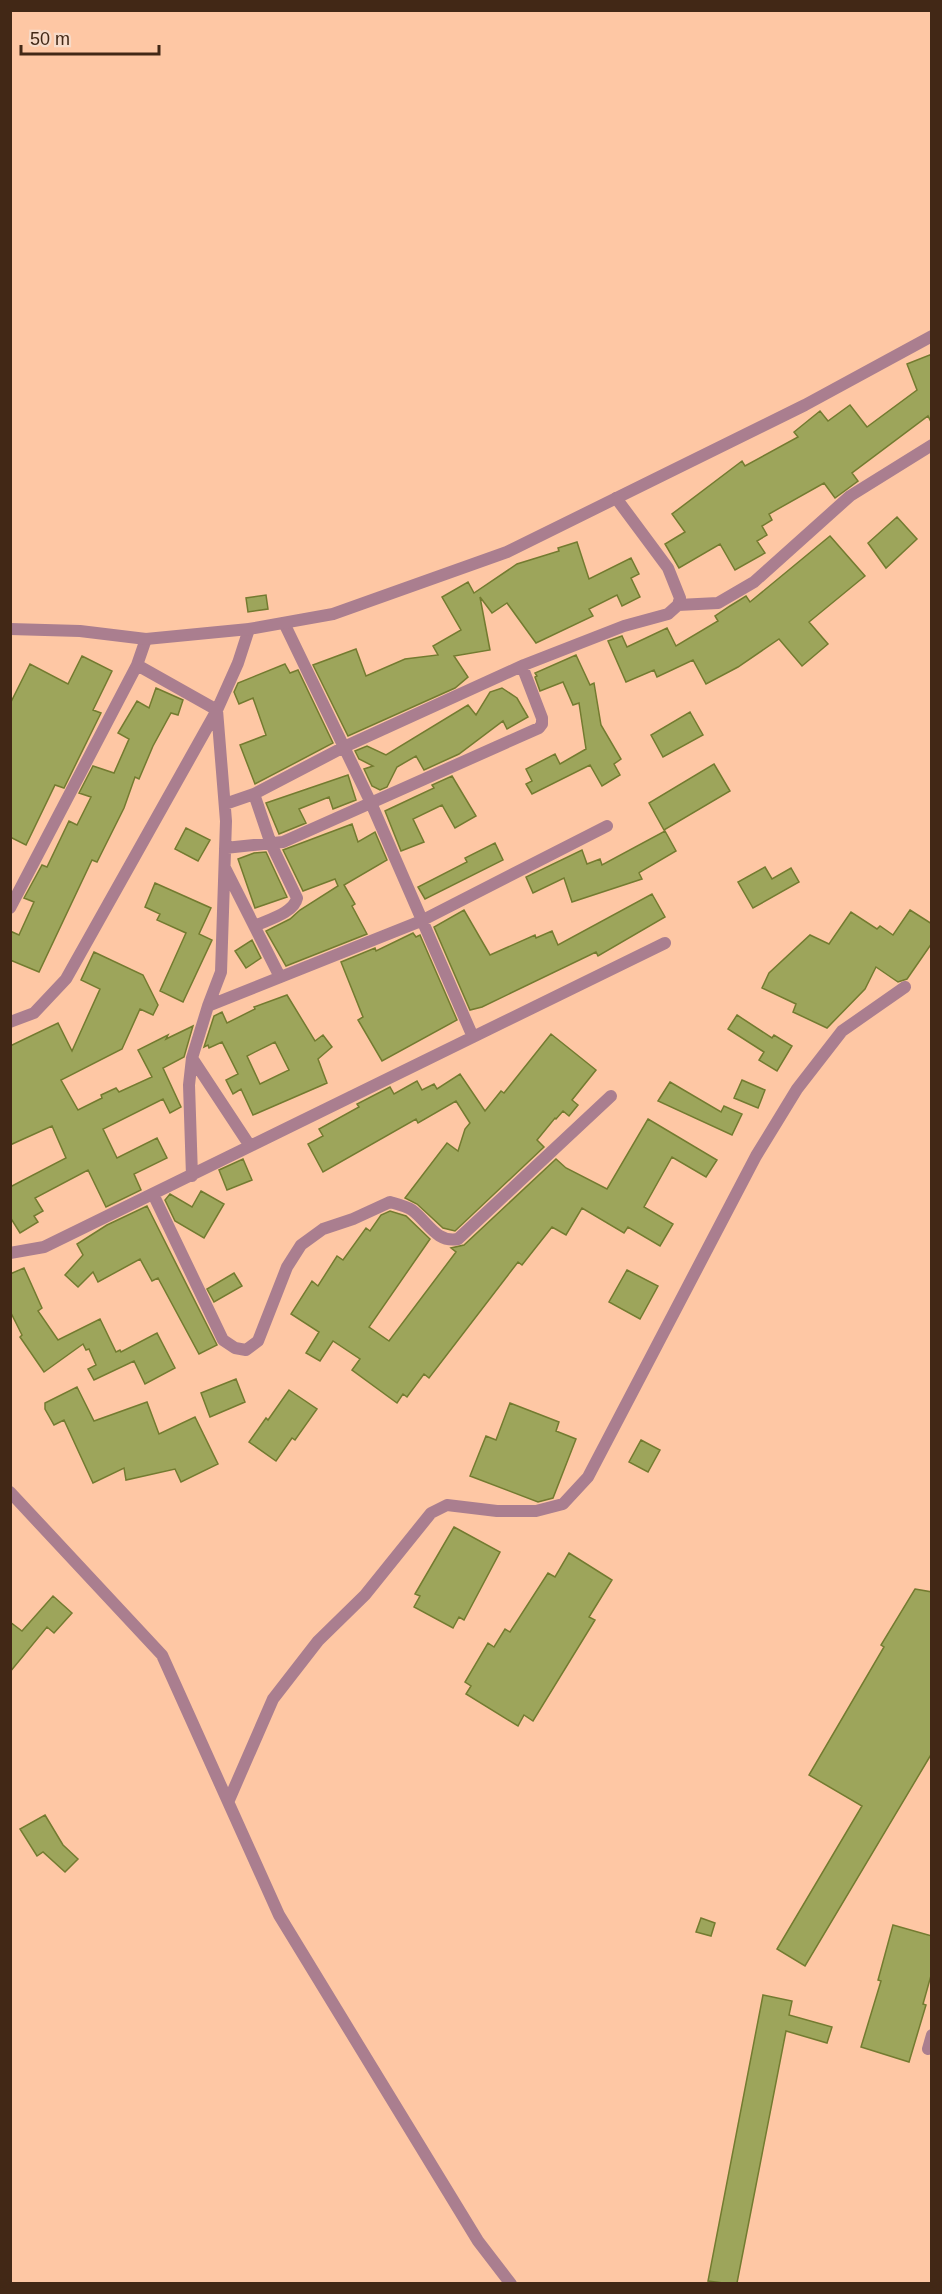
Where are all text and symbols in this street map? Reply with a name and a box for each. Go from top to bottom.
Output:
scale bar [21,18,159,56]
text: 50 m [30,29,70,49]

